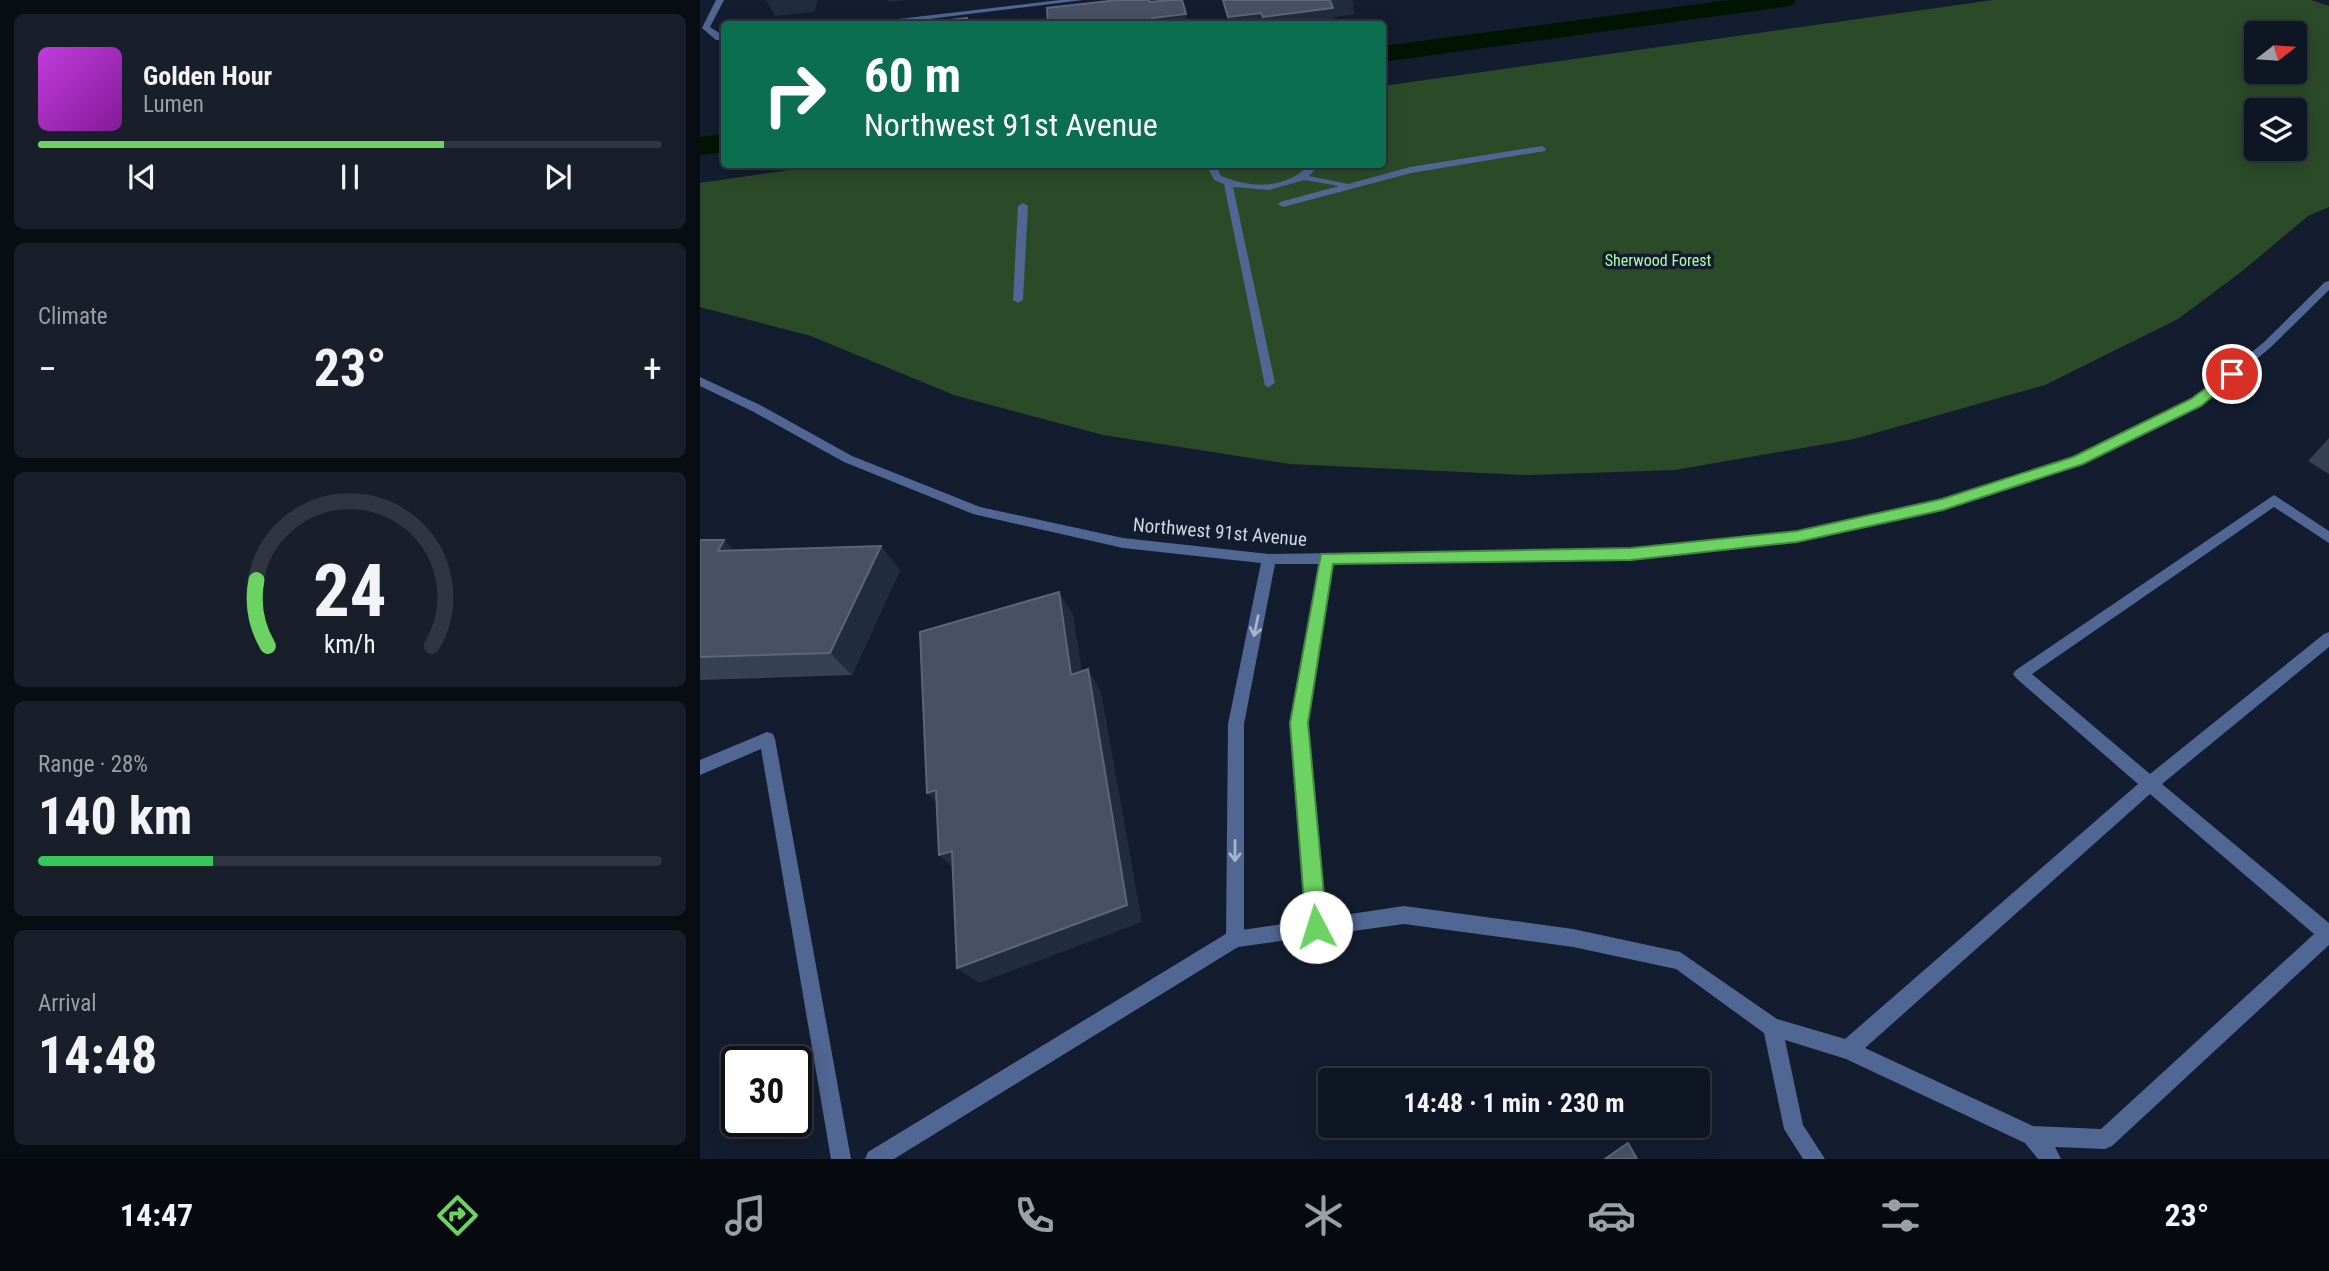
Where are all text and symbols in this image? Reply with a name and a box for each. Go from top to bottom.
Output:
north arrow [2244,21,2306,84]
map controls [2244,21,2307,161]
text: 60 m [864,47,961,104]
icon: right [749,49,840,140]
text: Golden Hour [143,61,272,91]
text: Lumen [143,91,204,118]
button: layers [2244,98,2307,161]
text: Northwest 91st Avenue [864,106,1158,144]
icon: previous [123,158,161,196]
icon: pause [331,158,369,196]
icon: next [539,158,577,196]
park label: Sherwood Forest [1605,251,1711,270]
text: Climate [38,303,108,330]
text: 23° [314,338,386,399]
pin [2202,344,2262,404]
text: − [38,347,57,391]
text: + [643,347,662,391]
icon: arrive [2213,355,2251,393]
street label: Northwest 91st Avenue [1132,513,1308,551]
text: 24 [313,548,387,634]
one-way arrow [1248,614,1262,637]
text: km/h [324,629,376,658]
text: Range · 28% [38,751,148,778]
text: 140 km [38,786,192,847]
one-way arrow [1228,840,1242,863]
position arrow [1279,890,1353,964]
text: Arrival [38,990,97,1017]
text: 14:48 [38,1025,157,1086]
speed limit sign: 30 [721,1046,812,1137]
text: 14:48 · 1 min · 230 m [1404,1088,1624,1118]
icon: directions [433,1191,482,1240]
icon: music [721,1191,770,1240]
icon: phone [1010,1191,1059,1240]
icon: climate [1299,1191,1348,1240]
icon: car [1587,1191,1636,1240]
icon: filters [1876,1191,1925,1240]
text: 14:47 [120,1196,193,1234]
text: 23° [2164,1196,2209,1234]

